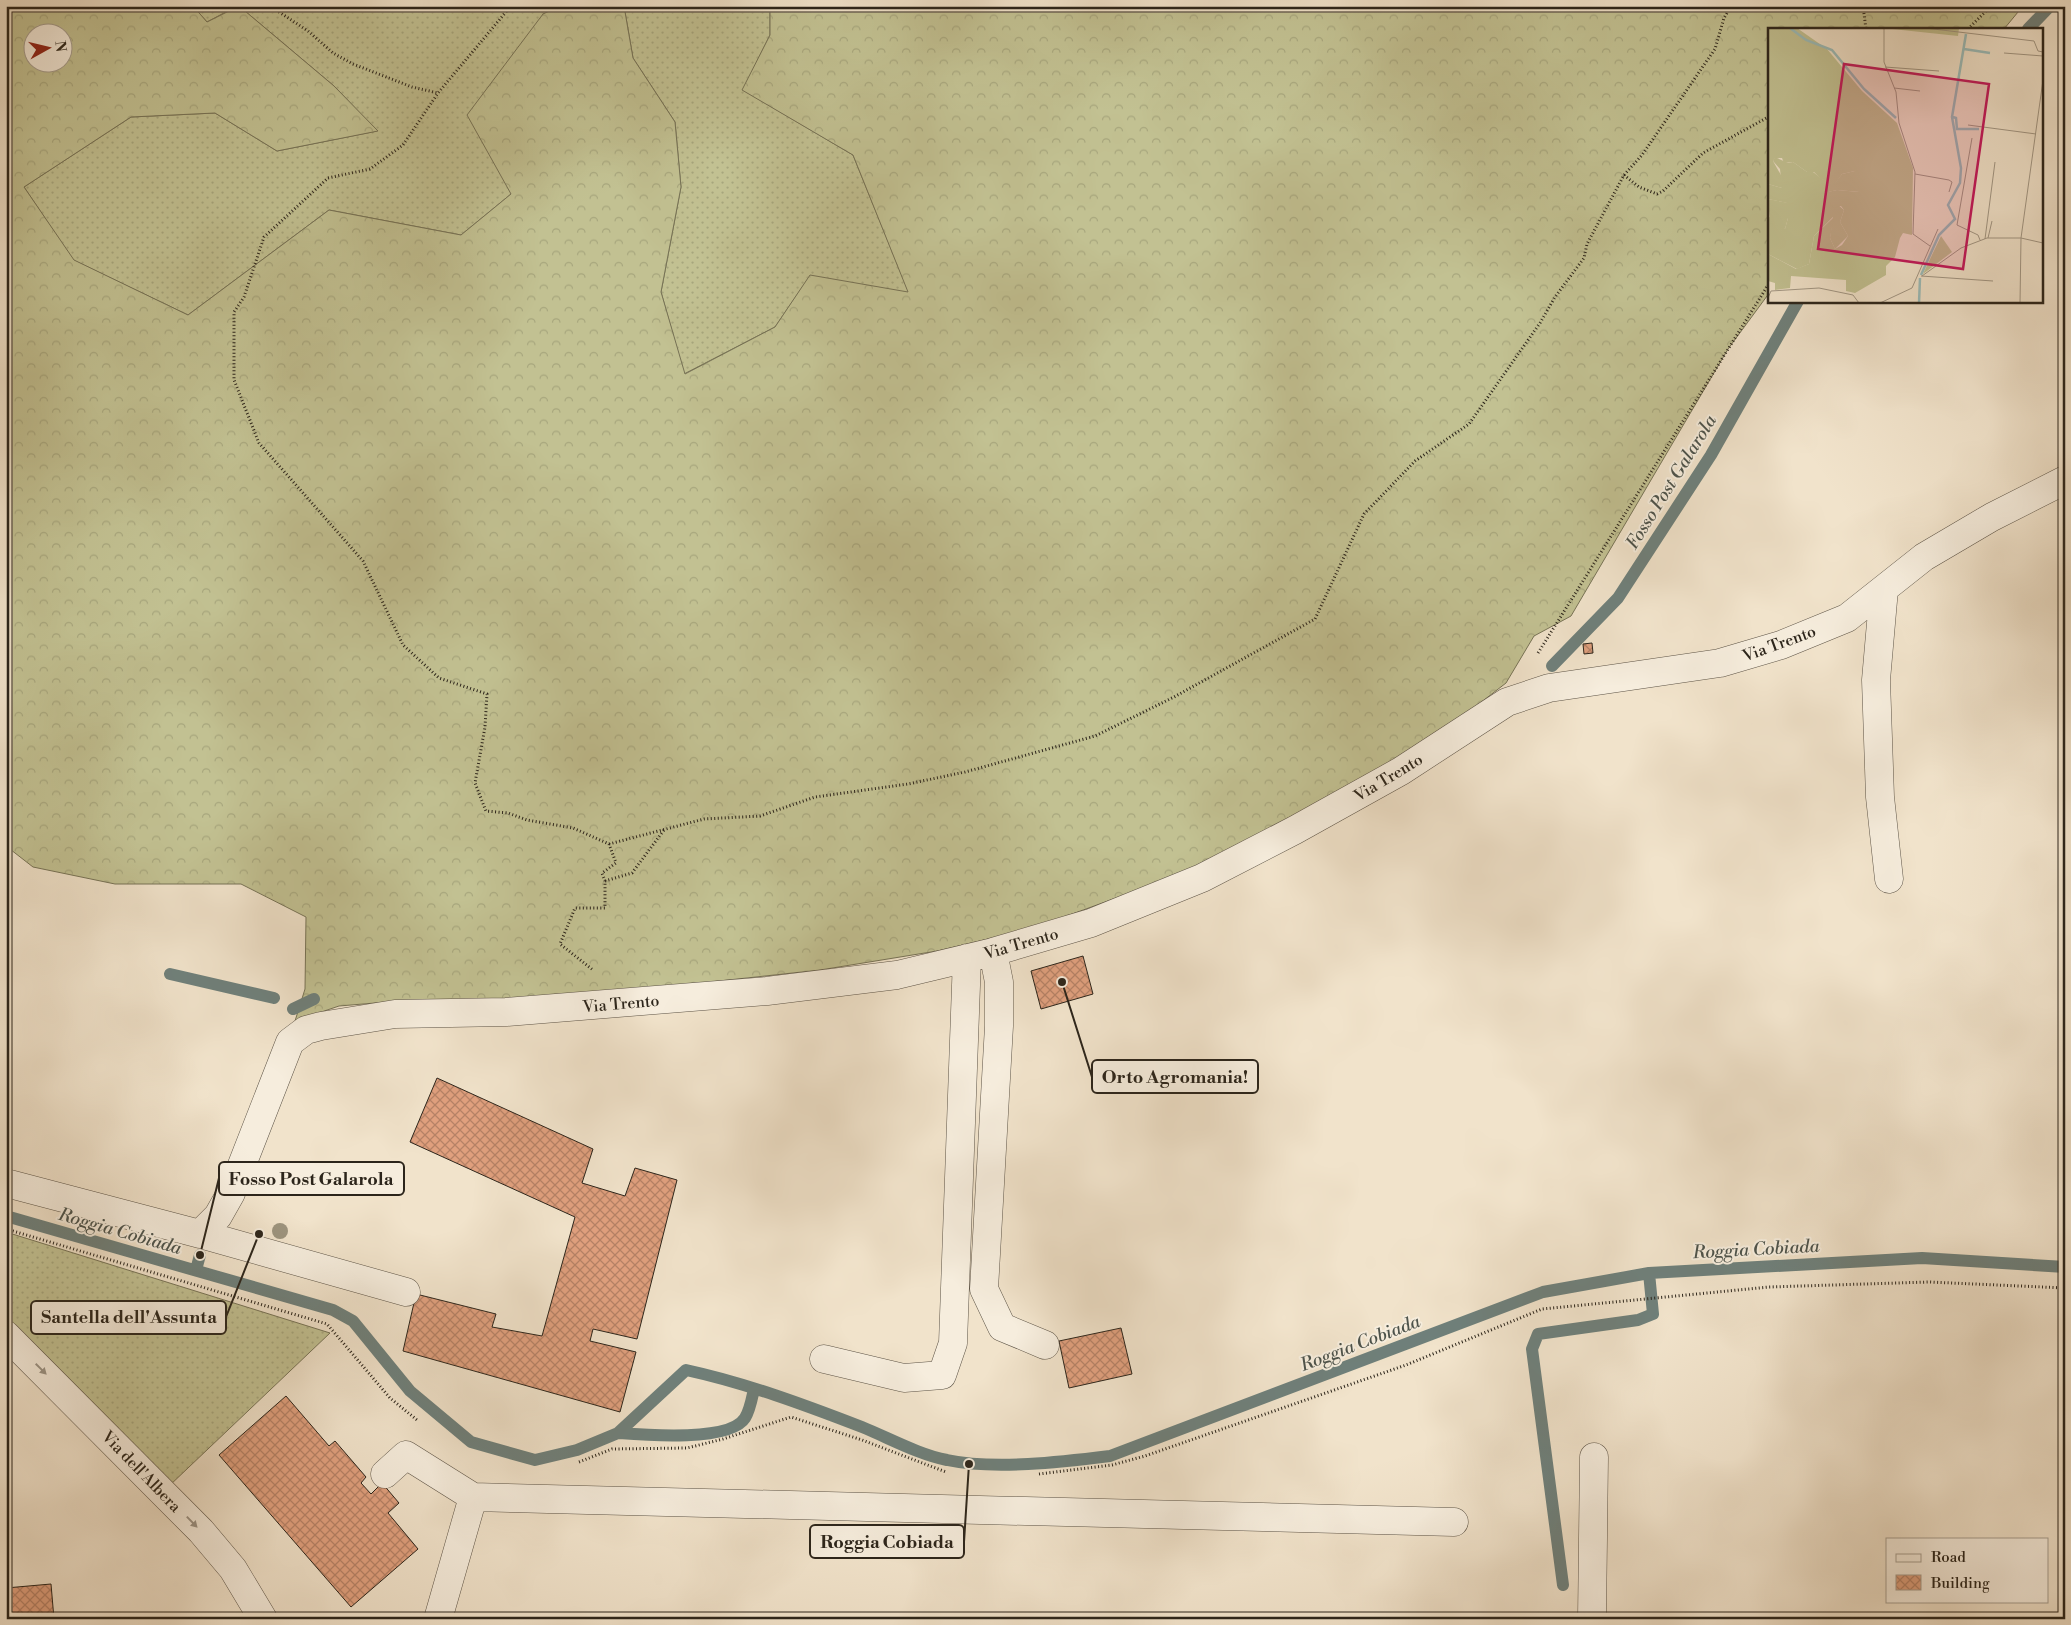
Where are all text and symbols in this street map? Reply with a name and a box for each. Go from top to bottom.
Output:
north arrow [22,22,72,72]
inset map [1768,28,2044,302]
text: N [50,40,70,53]
water label: Fosso Post Galarola [1621,410,1723,554]
street label: Via Trento [1739,621,1819,667]
street label: Via Trento [1350,750,1427,807]
street label: Via Trento [981,924,1061,964]
street label: Via Trento [581,991,660,1017]
callout: Orto Agromania! [1092,1060,1258,1093]
text: Orto Agromania! [1102,1066,1248,1089]
callout: Fosso Post Galarola [219,1162,404,1195]
text: Fosso Post Galarola [229,1168,394,1191]
water label: Roggia Cobiada [55,1203,185,1260]
water label: Roggia Cobiada [1691,1235,1821,1264]
callout: Santella dell'Assunta [31,1301,226,1334]
text: Santella dell'Assunta [41,1306,217,1329]
water label: Roggia Cobiada [1296,1310,1424,1377]
one-way arrow [34,1363,46,1375]
street label: Via dell'Albera [97,1426,186,1517]
one-way arrow [186,1516,198,1528]
callout: Roggia Cobiada [810,1525,964,1558]
text: Roggia Cobiada [820,1531,954,1554]
legend [1886,1538,2048,1602]
text: Road [1931,1548,1966,1567]
text: Building [1930,1574,1990,1593]

